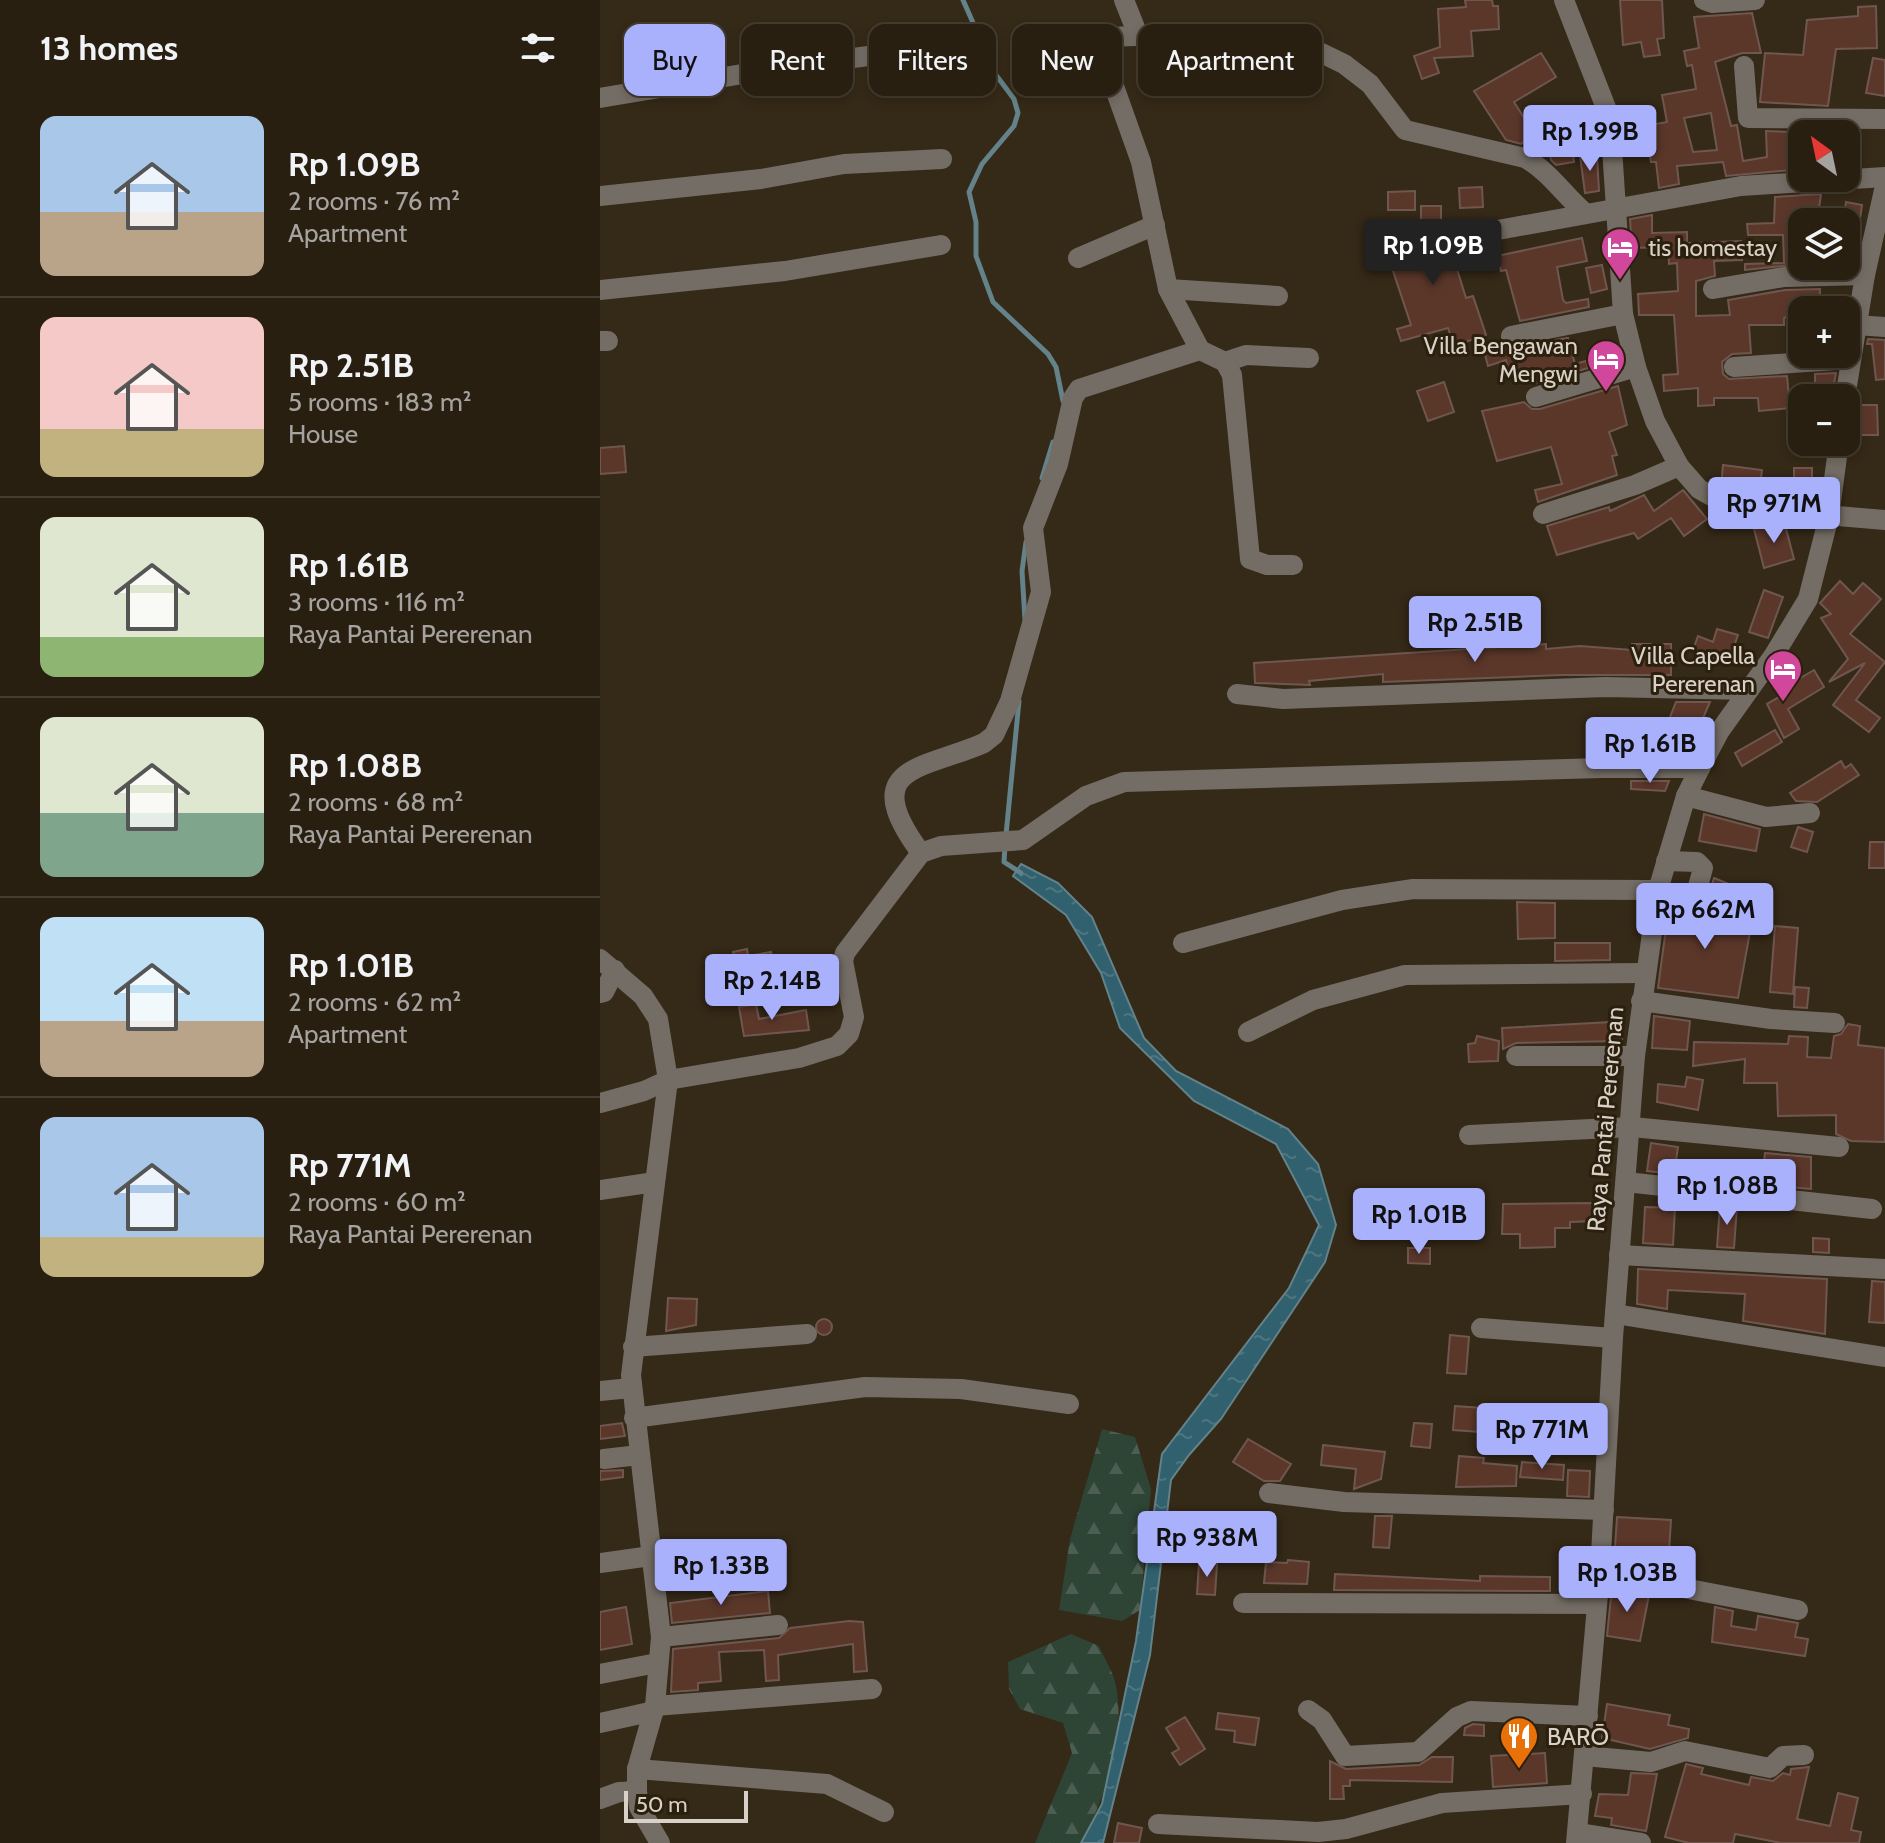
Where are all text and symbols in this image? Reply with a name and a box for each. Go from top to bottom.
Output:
chip: Buy [624,24,725,96]
chip: Rent [741,24,853,96]
chip: Filters [869,24,996,96]
chip: New [1012,24,1122,96]
chip: Apartment [1138,24,1322,96]
icon: filters [516,26,560,70]
text: 13 homes [40,27,178,69]
pin: Rp 1.99B [1507,105,1673,173]
text: Rp 1.99B [1541,115,1639,147]
north arrow [1788,120,1860,192]
map controls [1788,120,1860,456]
text: Rp 1.09B [288,143,420,185]
icon: home [104,148,200,244]
text: 2 rooms · 76 m² [288,185,460,217]
button: layers [1788,208,1860,280]
text: Apartment [288,217,407,249]
pin: Rp 1.09B [1350,219,1516,287]
hotel icon: tis homestay [1599,226,1641,281]
text: Rp 1.09B [1382,229,1484,261]
place label: tis homestay [1648,233,1777,262]
button: + [1788,296,1860,368]
place label: Villa Bengawan Mengwi [1424,331,1578,388]
hotel icon: Villa Bengawan Mengwi [1585,338,1627,393]
text: Rp 2.51B [288,344,414,386]
icon: home [104,349,200,445]
button: − [1788,384,1860,456]
text: 5 rooms · 183 m² [288,386,471,418]
text: House [288,418,358,450]
pin: Rp 971M [1700,477,1848,545]
text: Rp 971M [1726,487,1822,519]
text: Rp 1.61B [288,544,409,586]
icon: home [104,549,200,645]
text: 3 rooms · 116 m² [288,586,465,618]
pin: Rp 2.51B [1392,596,1558,664]
text: Rp 2.51B [1427,606,1523,638]
text: Raya Pantai Pererenan [288,618,533,650]
place label: Villa Capella Pererenan [1631,641,1755,698]
hotel icon: Villa Capella Pererenan [1762,648,1804,703]
pin: Rp 1.61B [1567,717,1733,785]
text: Rp 1.61B [1604,727,1696,759]
text: Rp 1.08B [288,744,422,786]
icon: home [104,749,200,845]
text: 2 rooms · 68 m² [288,786,463,818]
text: Raya Pantai Pererenan [288,818,533,850]
pin: Rp 662M [1631,883,1779,951]
text: Rp 662M [1654,893,1756,925]
text: Rp 1.01B [288,944,414,986]
icon: home [104,949,200,1045]
pin: Rp 2.14B [689,954,855,1022]
text: Rp 2.14B [723,964,821,996]
text: 2 rooms · 62 m² [288,986,461,1018]
street label: Raya Pantai Pererenan [1581,1005,1629,1233]
text: Apartment [288,1018,407,1050]
text: Rp 771M [288,1144,412,1186]
icon: home [104,1149,200,1245]
pin: Rp 1.08B [1644,1159,1810,1227]
text: Rp 1.08B [1676,1169,1778,1201]
text: 2 rooms · 60 m² [288,1186,466,1218]
pin: Rp 1.01B [1336,1188,1502,1256]
text: Rp 1.01B [1371,1198,1467,1230]
text: Raya Pantai Pererenan [288,1218,533,1250]
pin: Rp 771M [1468,1403,1616,1471]
text: Rp 771M [1495,1413,1589,1445]
pin: Rp 938M [1133,1511,1281,1579]
text: Rp 938M [1156,1521,1258,1553]
pin: Rp 1.33B [638,1539,804,1607]
pin: Rp 1.03B [1544,1546,1710,1614]
text: Rp 1.33B [673,1549,769,1581]
text: Rp 1.03B [1577,1556,1677,1588]
restaurant icon: BARŌ [1498,1715,1540,1770]
place label: BARŌ [1547,1722,1609,1751]
scale bar [624,1787,748,1823]
text: 50 m [636,1791,688,1818]

